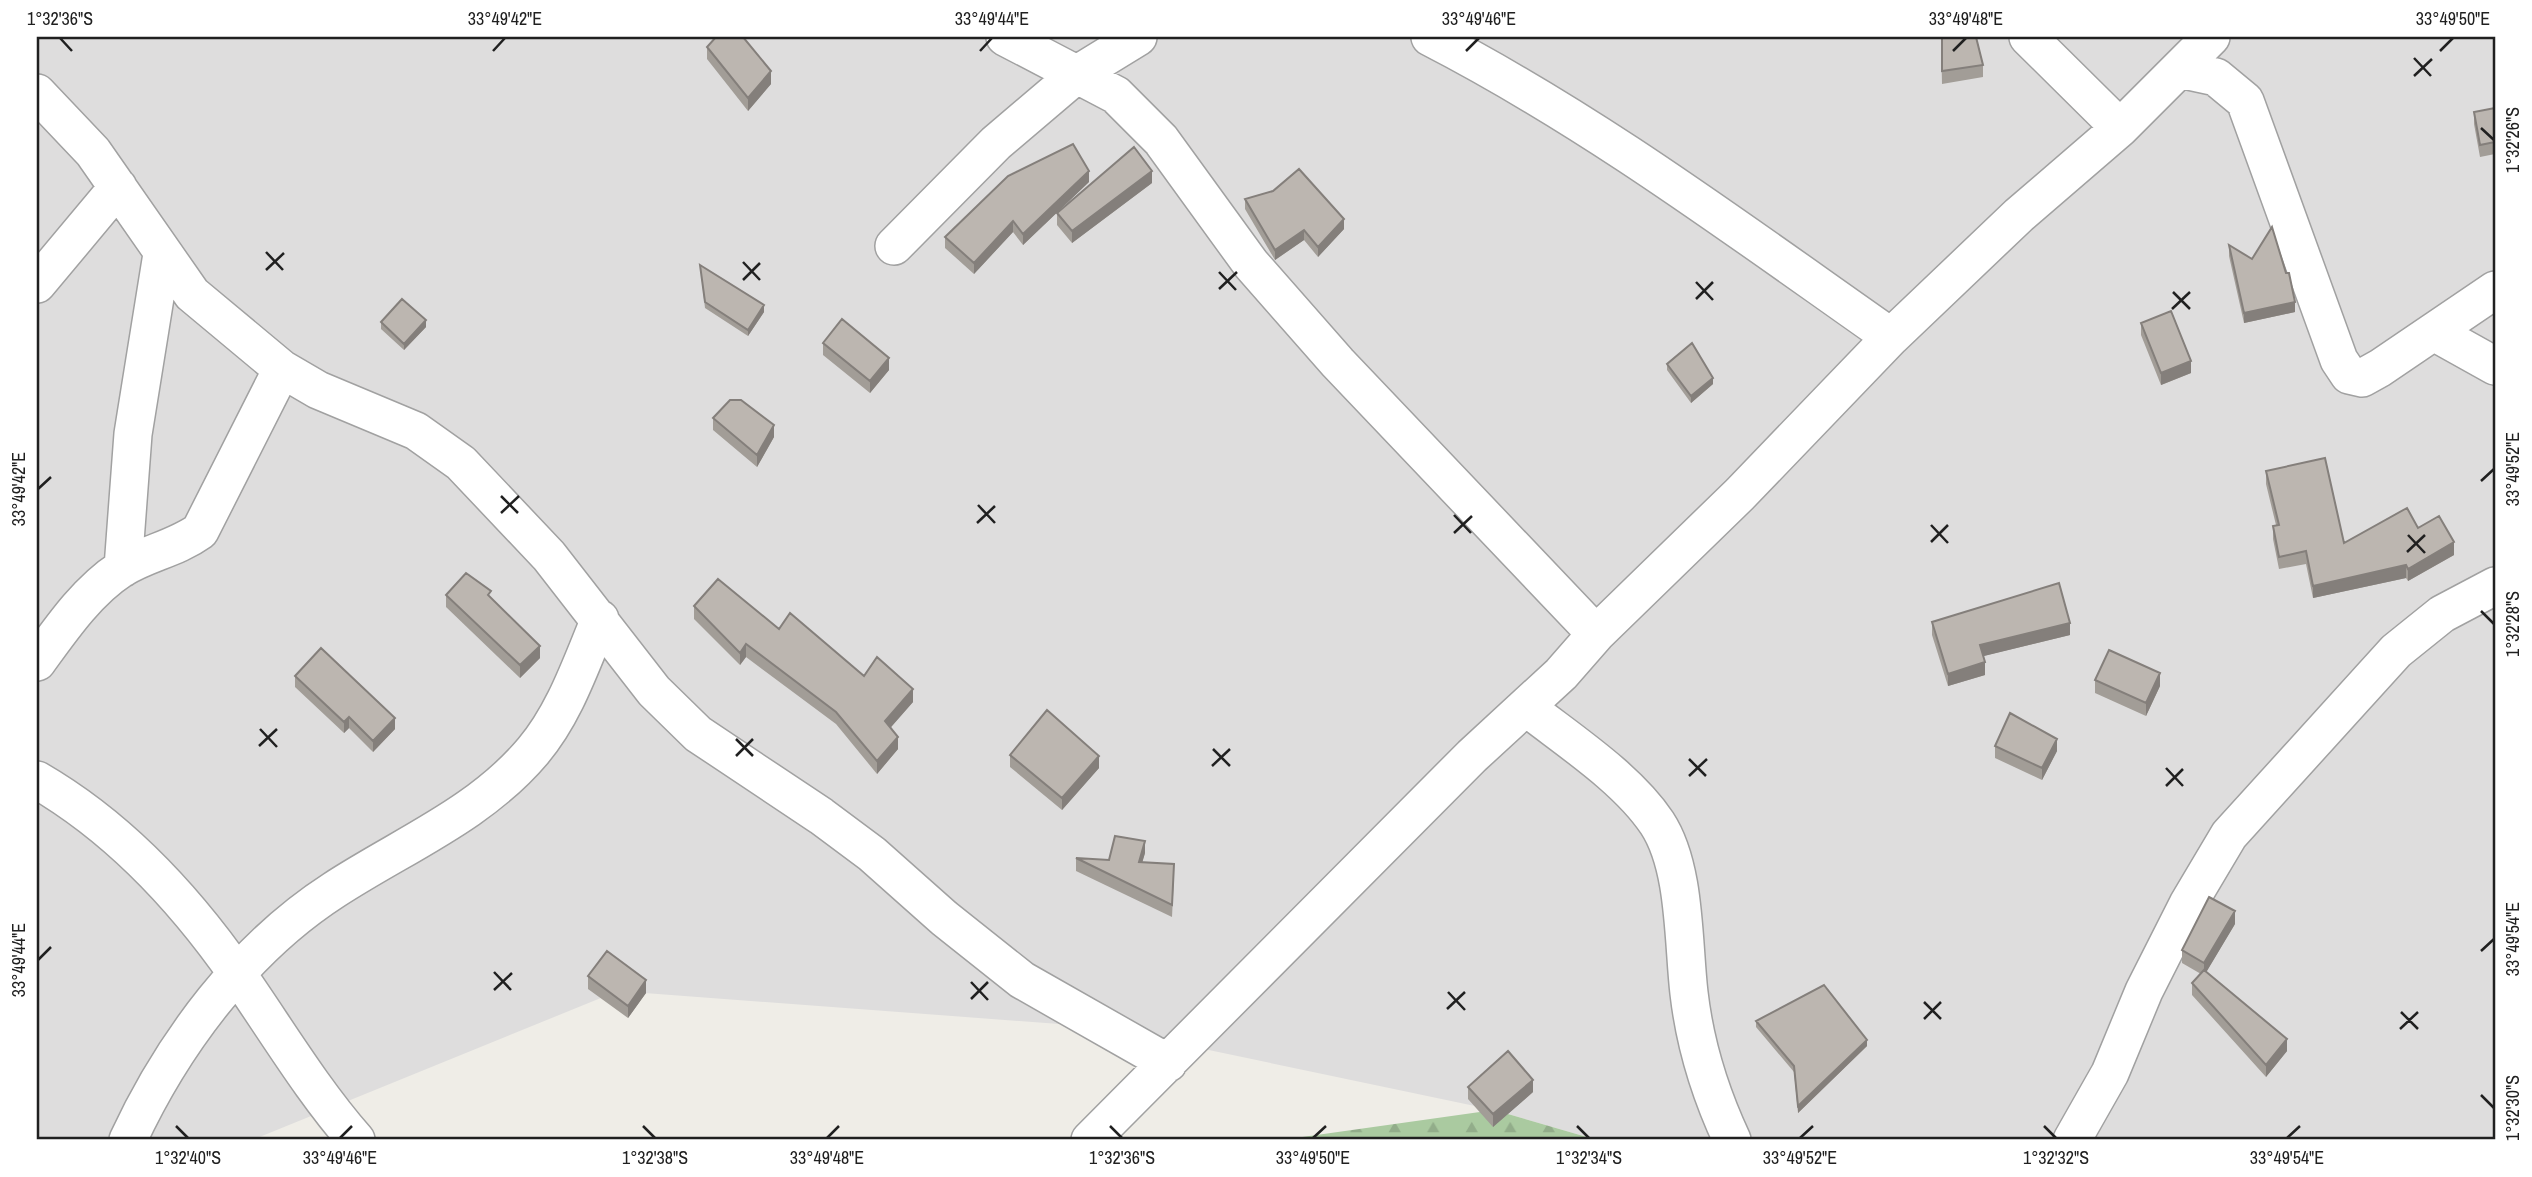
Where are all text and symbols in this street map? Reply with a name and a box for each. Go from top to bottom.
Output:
text: 1°32'36"S [27,6,93,31]
text: 33°49'42"E [468,6,542,31]
text: 33°49'44"E [955,6,1029,31]
text: 33°49'46"E [1442,6,1516,31]
text: 33°49'48"E [1929,6,2003,31]
text: 33°49'50"E [2416,6,2490,31]
text: 1°32'26"S [2500,107,2525,173]
text: 33°49'52"E [2500,432,2525,506]
text: 33°49'42"E [6,452,31,526]
text: 1°32'28"S [2500,591,2525,657]
text: 33°49'54"E [2500,902,2525,976]
text: 33°49'44"E [6,923,31,997]
text: 1°32'30"S [2500,1075,2525,1141]
text: 1°32'40"S [155,1145,221,1170]
text: 33°49'46"E [303,1145,377,1170]
text: 1°32'38"S [622,1145,688,1170]
text: 33°49'48"E [790,1145,864,1170]
text: 1°32'36"S [1089,1145,1155,1170]
text: 33°49'50"E [1276,1145,1350,1170]
text: 1°32'34"S [1556,1145,1622,1170]
text: 33°49'52"E [1763,1145,1837,1170]
text: 1°32'32"S [2023,1145,2089,1170]
text: 33°49'54"E [2250,1145,2324,1170]

